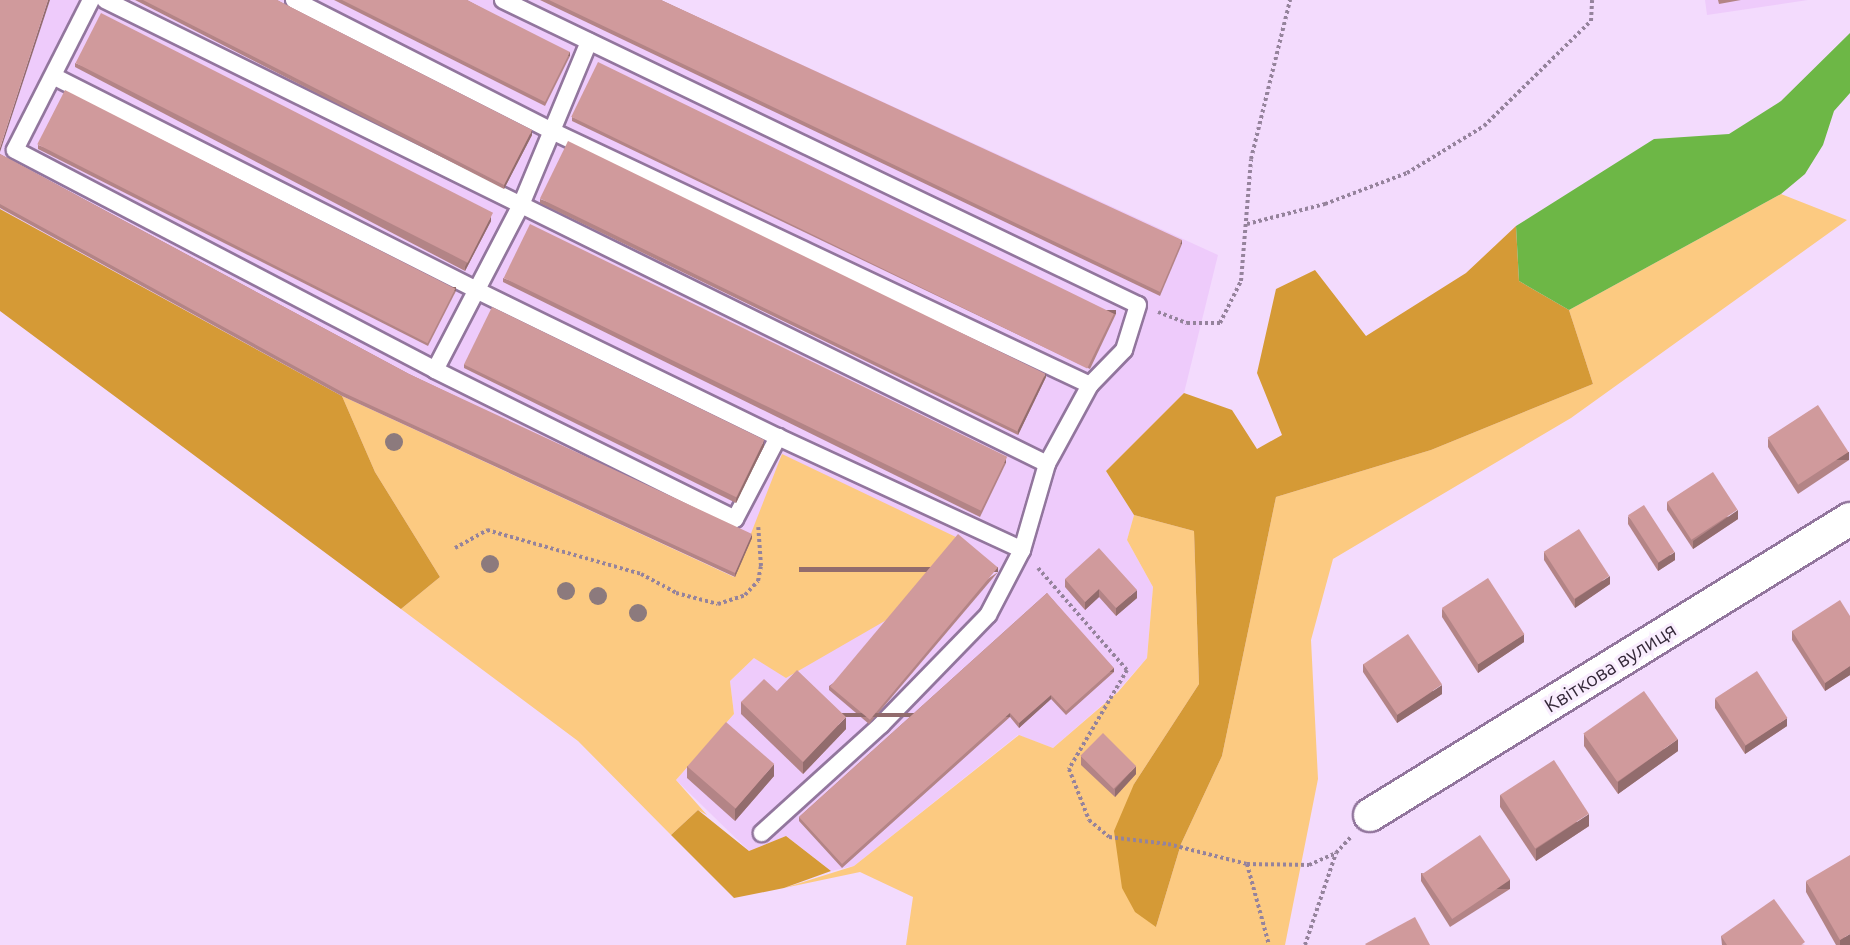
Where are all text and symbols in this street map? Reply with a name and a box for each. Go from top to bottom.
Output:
street label: Квіткова вулиця [1540,617,1680,717]

